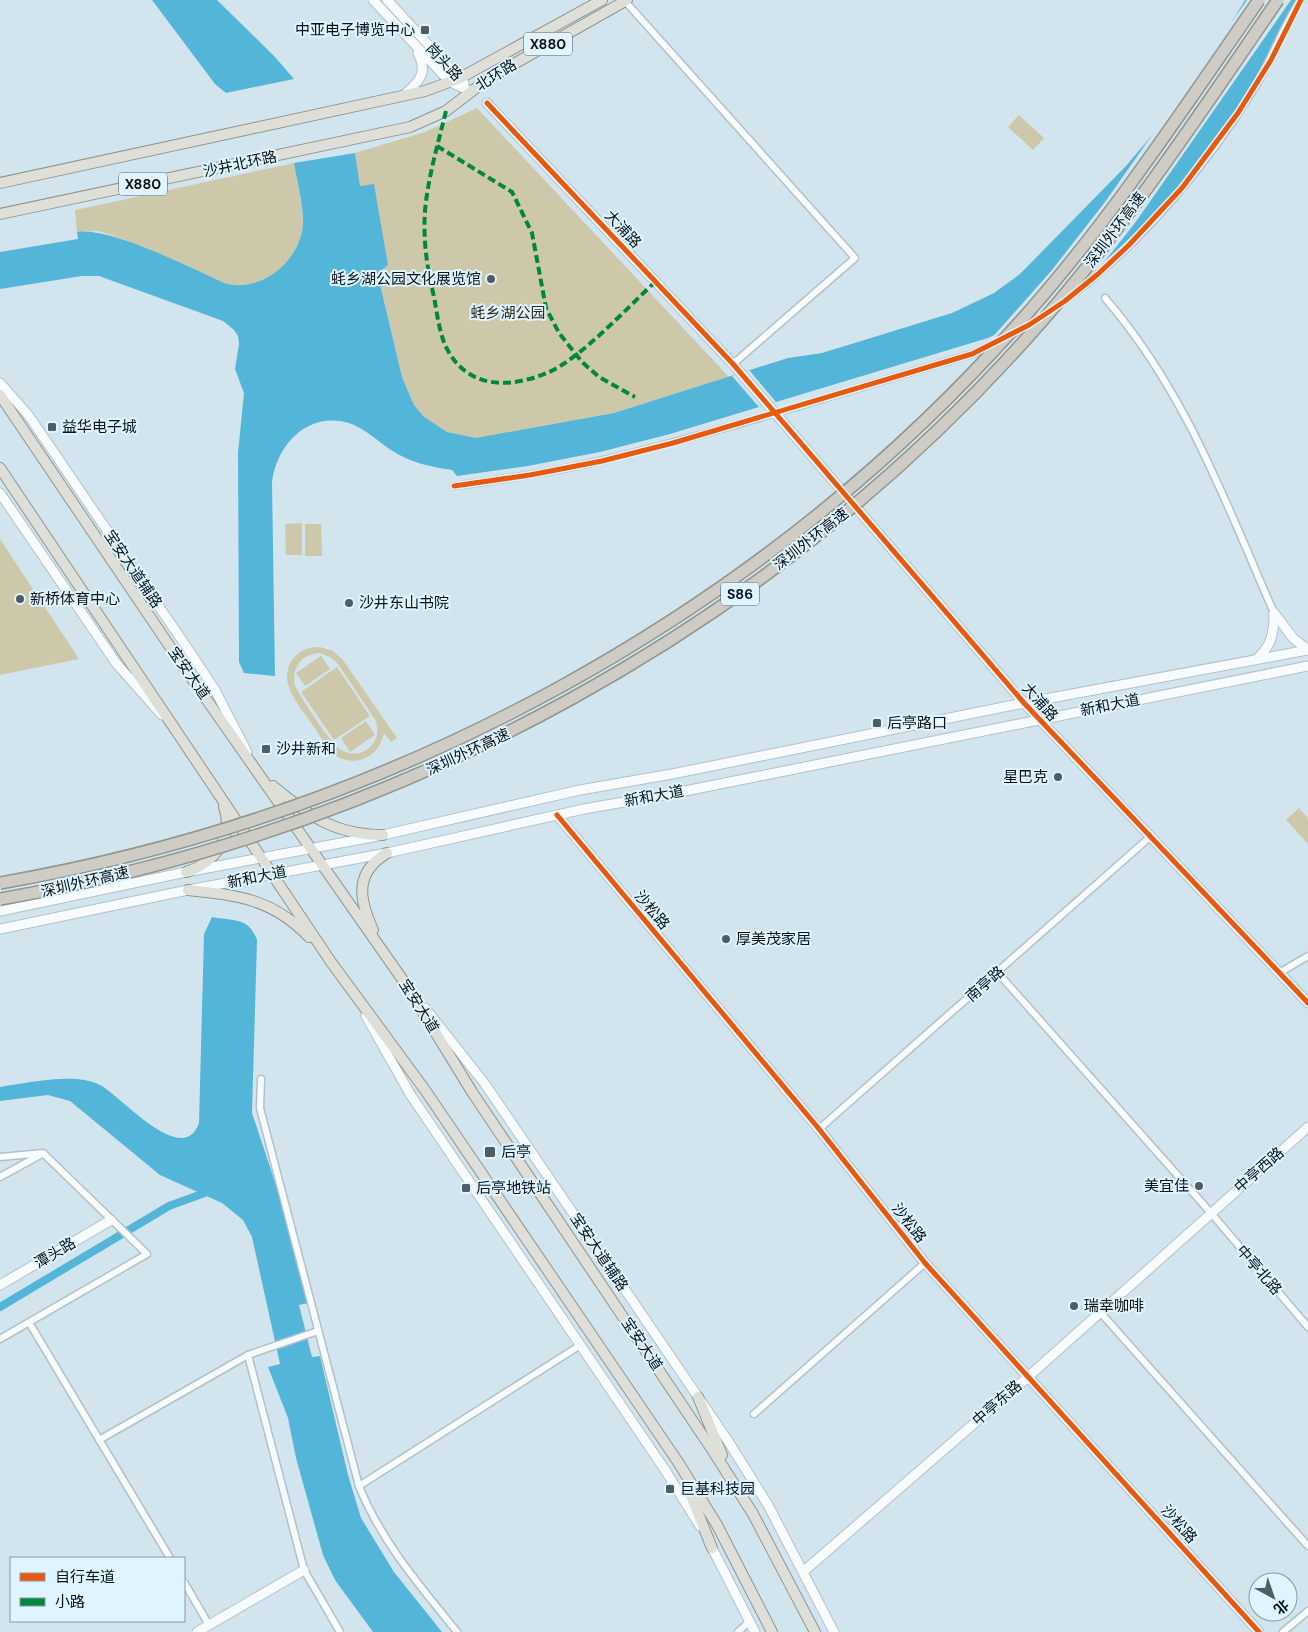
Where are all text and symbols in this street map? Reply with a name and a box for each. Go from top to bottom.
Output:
place label: 中亚电子博览中心 [295,20,415,40]
marker: 中亚电子博览中心 [419,24,431,36]
road number: X880 [524,33,572,56]
street label: 岗头路 [421,39,467,85]
street label: 北环路 [472,55,520,95]
street label: 沙井北环路 [201,146,279,182]
road number: X880 [119,172,167,195]
street label: 深圳外环高速 [1080,188,1150,272]
street label: 大浦路 [600,206,646,252]
place label: 蚝乡湖公园文化展览馆 [331,269,481,289]
marker: 蚝乡湖公园文化展览馆 [485,273,497,285]
park label: 蚝乡湖公园 [470,303,546,323]
place label: 益华电子城 [62,417,137,437]
marker: 益华电子城 [46,421,58,433]
street label: 深圳外环高速 [769,503,853,575]
street label: 宝安大道辅路 [100,526,166,612]
road number: S86 [721,582,759,606]
place label: 新桥体育中心 [30,589,120,609]
marker: 新桥体育中心 [14,593,26,605]
place label: 沙井东山书院 [359,593,449,613]
marker: 沙井东山书院 [343,597,355,609]
street label: 宝安大道 [164,643,214,703]
street label: 大浦路 [1018,679,1062,725]
street label: 新和大道 [1079,689,1141,721]
place label: 后亭路口 [887,713,947,733]
marker: 后亭路口 [871,717,883,729]
street label: 深圳外环高速 [423,724,513,780]
place label: 沙井新和 [276,739,336,759]
marker: 沙井新和 [260,743,272,755]
place label: 星巴克 [1003,767,1048,787]
marker: 星巴克 [1052,771,1064,783]
street label: 新和大道 [623,781,685,811]
street label: 新和大道 [226,861,288,893]
street label: 深圳外环高速 [39,862,131,902]
street label: 沙松路 [630,886,674,934]
place label: 厚美茂家居 [736,929,811,949]
marker: 厚美茂家居 [720,933,732,945]
street label: 南亭路 [961,962,1009,1006]
street label: 宝安大道 [395,975,443,1037]
place label: 后亭 [501,1142,531,1162]
street label: 中亭西路 [1230,1143,1288,1197]
marker: 后亭 [483,1145,497,1159]
place label: 美宜佳 [1144,1176,1189,1196]
place label: 后亭地铁站 [476,1178,551,1198]
marker: 美宜佳 [1193,1180,1205,1192]
marker: 后亭地铁站 [460,1182,472,1194]
street label: 沙松路 [887,1199,931,1247]
street label: 宝安大道辅路 [566,1209,632,1295]
street label: 潭头路 [31,1233,79,1273]
street label: 中亭北路 [1232,1241,1286,1299]
place label: 瑞幸咖啡 [1084,1296,1144,1316]
marker: 瑞幸咖啡 [1068,1300,1080,1312]
street label: 宝安大道 [617,1314,667,1374]
street label: 中亭东路 [968,1376,1026,1430]
place label: 巨基科技园 [680,1479,755,1499]
marker: 巨基科技园 [664,1483,676,1495]
street label: 沙松路 [1157,1501,1201,1547]
legend [10,1557,185,1622]
text: 自行车道 [55,1567,115,1587]
north arrow [1248,1572,1298,1622]
text: 小路 [55,1592,85,1612]
text: 北 [1270,1596,1293,1618]

